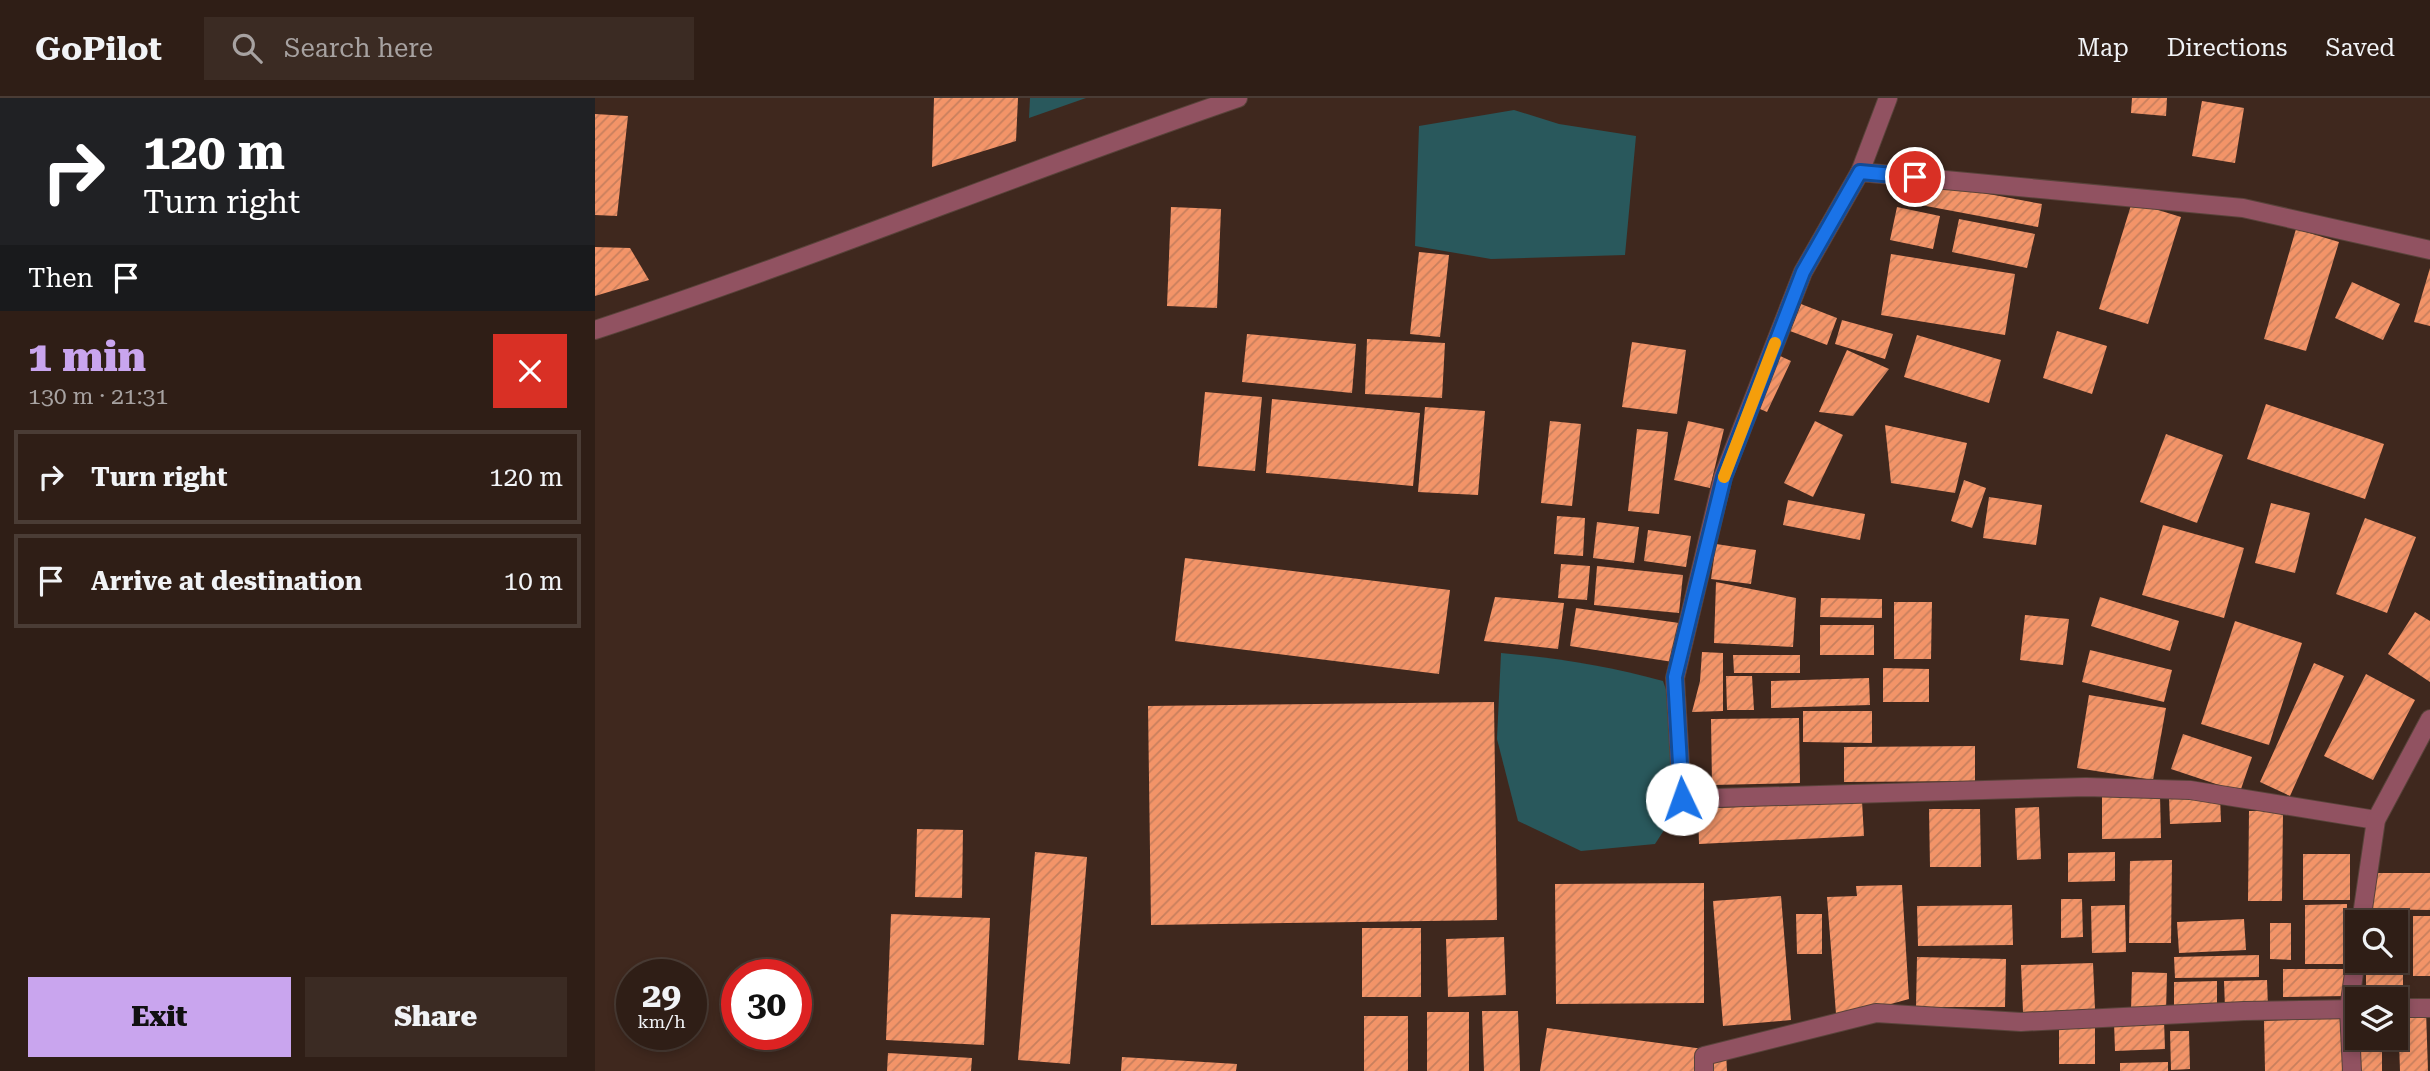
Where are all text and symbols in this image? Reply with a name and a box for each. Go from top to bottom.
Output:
search box [204,17,694,80]
text: GoPilot [35,29,162,68]
icon: search [228,29,266,67]
text: Search here [284,33,433,63]
text: Map [2077,34,2129,62]
text: Directions [2167,34,2287,62]
text: Saved [2325,34,2395,62]
text: 120 m [143,124,285,181]
icon: right [28,126,119,217]
pin [1885,147,1945,207]
icon: arrive [1896,158,1934,196]
text: Turn right [143,183,300,221]
icon: arrive [107,259,145,297]
text: Then [28,263,93,293]
text: 1 min [28,332,146,381]
button: close [493,334,567,408]
text: 130 m · 21:31 [28,383,168,410]
icon: right [32,458,70,496]
text: Turn right [91,462,227,492]
text: 120 m [489,462,563,492]
icon: arrive [32,562,70,600]
text: Arrive at destination [91,566,362,596]
text: 10 m [504,566,563,596]
position arrow [1645,762,1719,836]
map controls [2345,910,2408,1050]
button: search [2345,910,2408,973]
speed limit sign: 30 [721,959,812,1050]
text: 29 [642,975,681,1016]
button: Exit [28,977,291,1057]
button: Share [305,977,567,1057]
button: layers [2345,987,2408,1050]
text: km/h [637,1011,686,1032]

